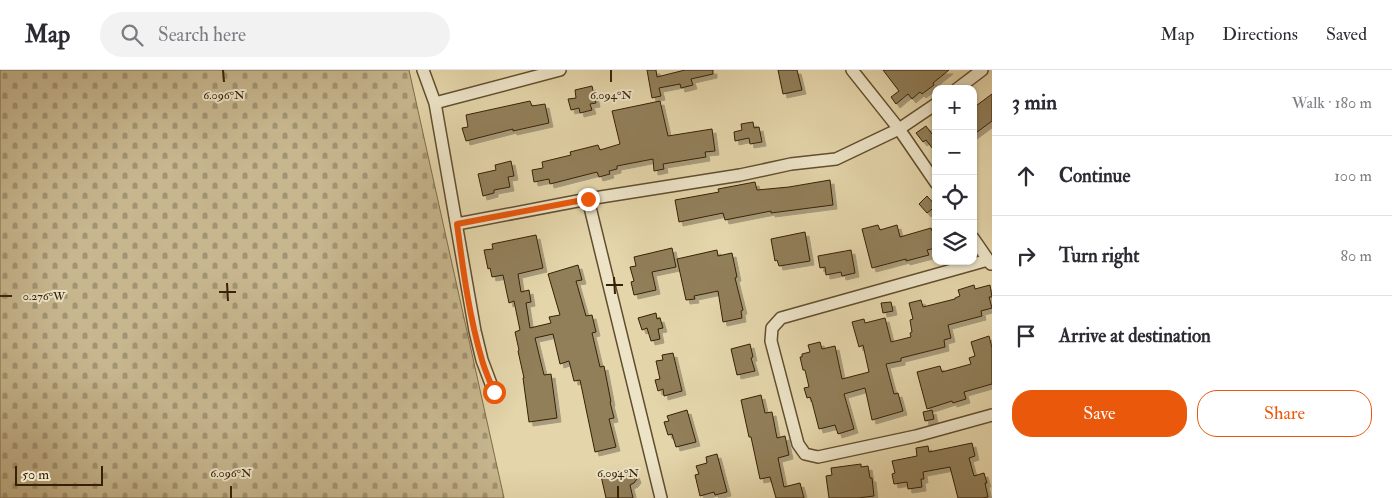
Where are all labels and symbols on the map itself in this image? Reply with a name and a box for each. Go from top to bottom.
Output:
text: 6.096°N [203,88,245,103]
text: 6.094°N [590,88,632,103]
route end [577,188,600,211]
text: 0.276°W [23,289,66,304]
route start [483,381,506,404]
scale bar [15,463,102,486]
text: 6.096°N [210,466,252,481]
text: 6.094°N [597,466,639,481]

